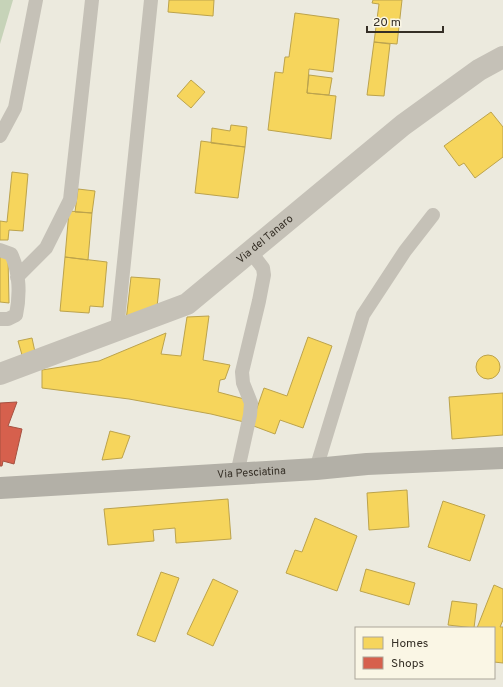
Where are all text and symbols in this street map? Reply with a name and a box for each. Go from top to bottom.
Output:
scale bar [367,8,443,34]
text: 20 m [373,15,401,31]
street label: Via del Tanaro [234,212,296,267]
street label: Via Pesciatina [217,464,287,482]
legend [355,627,495,679]
text: Homes [391,636,428,652]
text: Shops [391,656,424,672]

